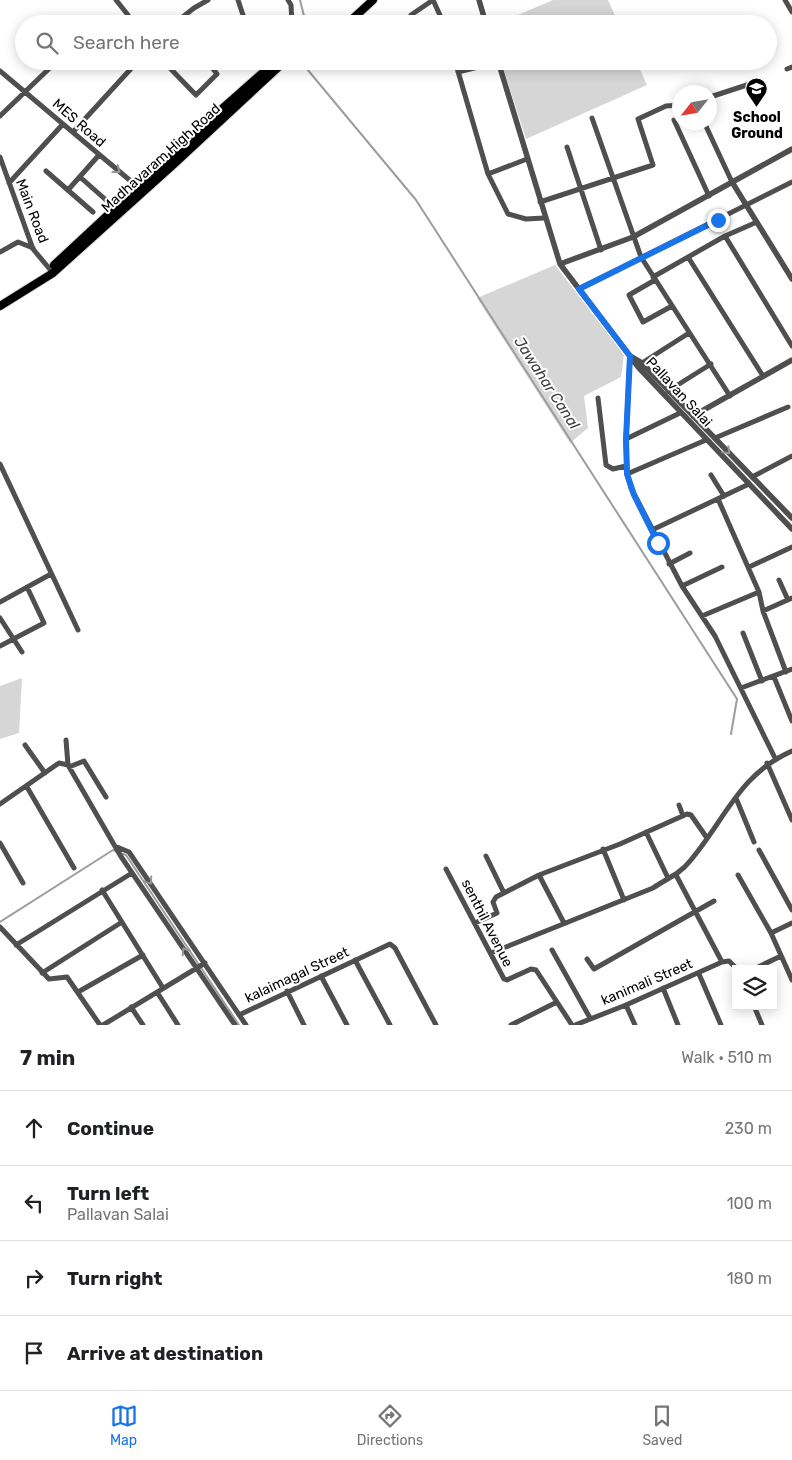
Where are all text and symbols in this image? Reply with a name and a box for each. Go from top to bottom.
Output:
search box [15,15,777,70]
icon: search [33,29,61,57]
text: Search here [73,31,180,54]
school or university icon: School Ground [745,77,769,108]
north arrow [672,85,717,130]
street label: MES Road [49,95,109,151]
street label: Madhavaram High Road [98,100,224,216]
place label: School Ground [731,109,783,142]
one-way arrow [111,165,120,173]
street label: Main Road [12,177,52,245]
route end [707,209,730,232]
water label: Jawahar Canal [510,333,584,433]
street label: Pallavan Salai [642,354,716,430]
one-way arrow [721,445,730,454]
route start [647,532,670,555]
one-way arrow [143,875,152,884]
street label: senthil Avenue [458,876,516,970]
street label: kalaimagal Street [242,943,352,1007]
one-way arrow [182,947,192,956]
street label: kanimali Street [599,955,696,1009]
map controls [732,965,777,1010]
button: layers [732,965,777,1010]
text: 7 min [20,1045,75,1070]
text: Walk · 510 m [681,1048,772,1067]
icon: ahead [20,1114,48,1142]
text: Continue [67,1117,154,1140]
text: 230 m [725,1119,772,1138]
text: Turn left [67,1182,149,1205]
icon: left [20,1189,48,1217]
text: 100 m [727,1194,772,1213]
text: Pallavan Salai [67,1205,169,1224]
icon: right [20,1264,48,1292]
text: Turn right [67,1267,162,1290]
text: 180 m [727,1269,772,1288]
icon: arrive [20,1339,48,1367]
text: Arrive at destination [67,1342,263,1365]
tab: Map [110,1402,138,1449]
tab: Directions [357,1402,423,1449]
tab: Saved [642,1402,682,1449]

